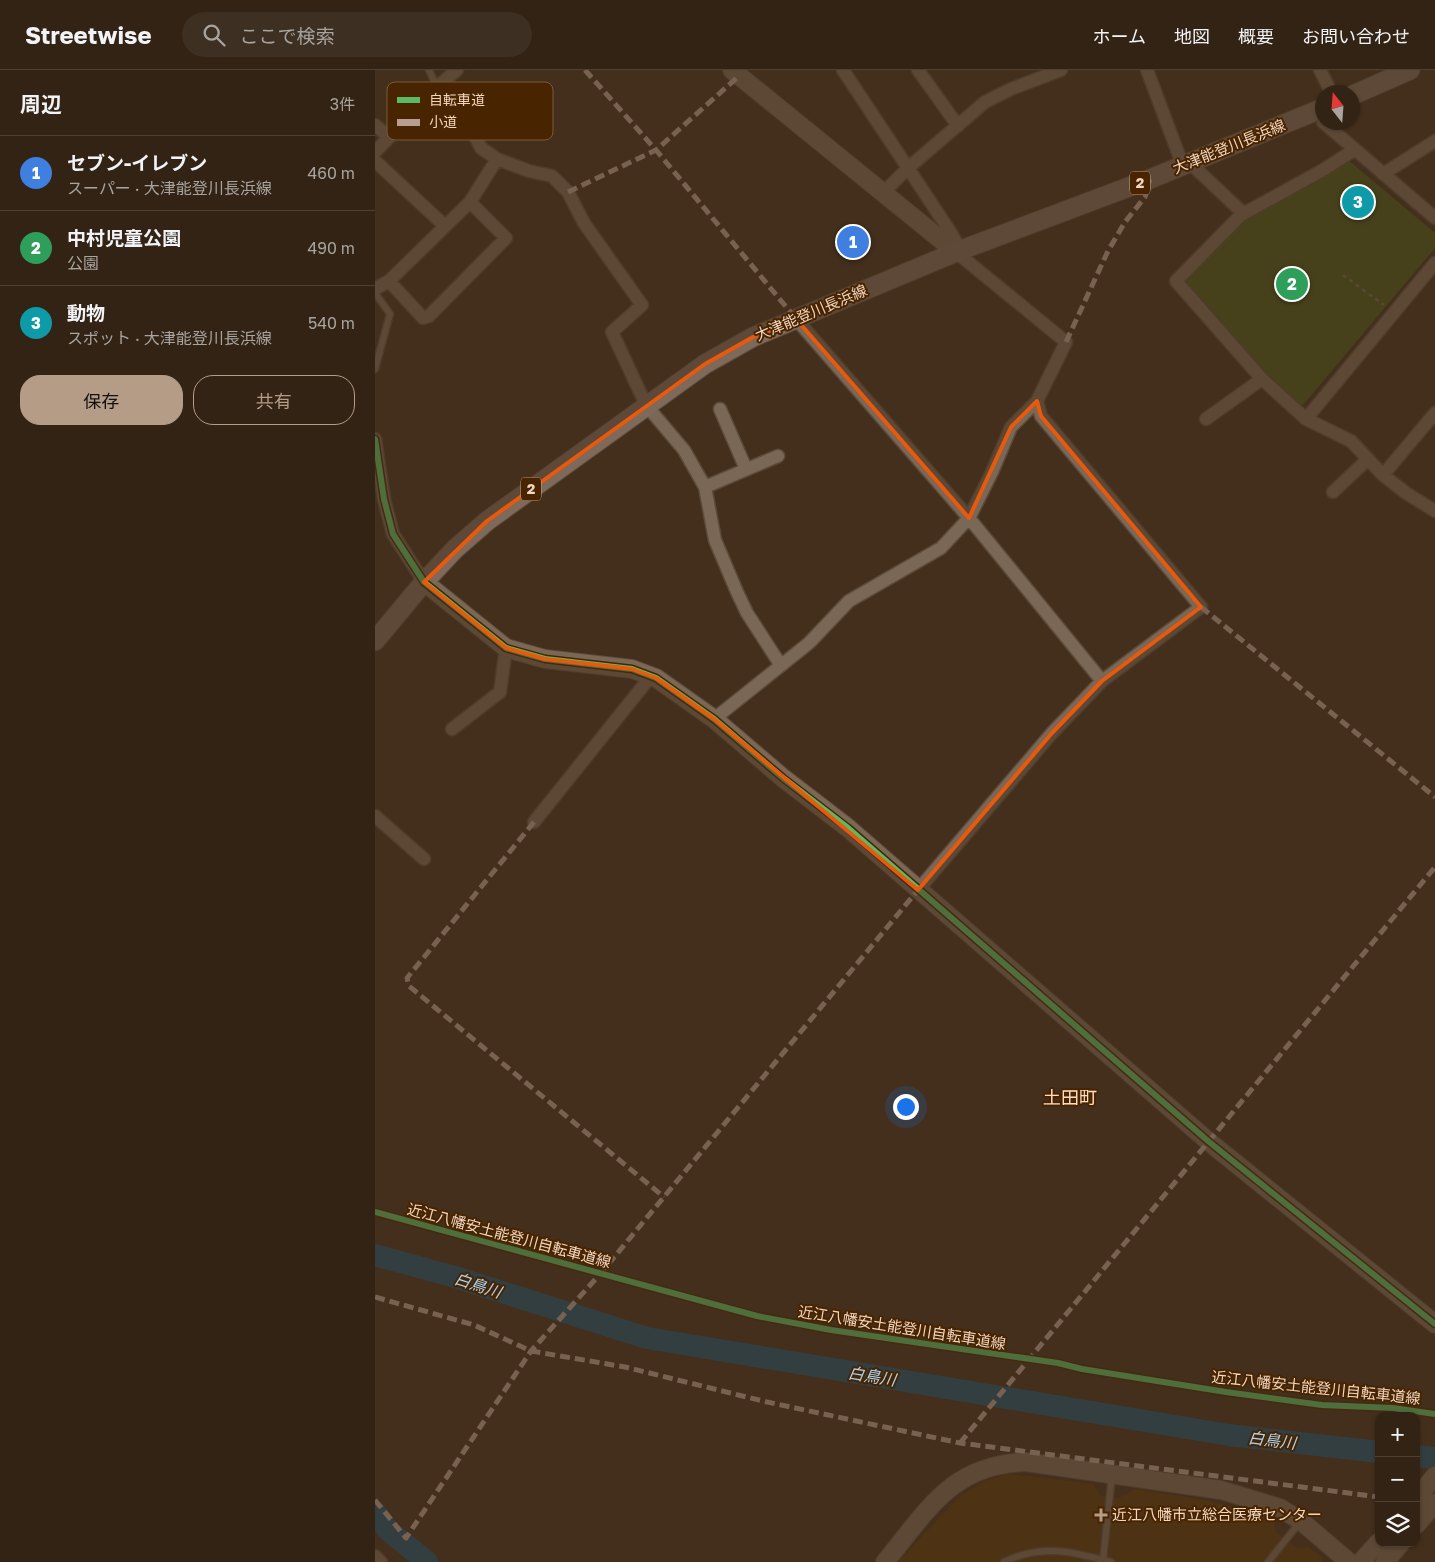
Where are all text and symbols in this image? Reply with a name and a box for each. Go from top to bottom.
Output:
search box [182,12,532,57]
text: Streetwise [25,20,152,49]
icon: search [200,21,228,49]
text: ここで検索 [240,24,335,47]
text: ホーム [1093,25,1146,47]
text: 地図 [1174,25,1210,47]
text: 概要 [1238,25,1274,47]
text: お問い合わせ [1302,25,1410,47]
legend [387,82,553,140]
north arrow [1315,85,1360,130]
text: 周辺 [20,91,62,117]
text: 自転車道 [429,91,485,108]
text: 3件 [330,94,355,114]
text: 小道 [429,113,457,130]
street label: 大津能登川長浜線 [1170,115,1288,177]
text: セブン-イレブン [67,151,207,174]
text: 1 [32,163,40,183]
text: 460 m [307,163,355,183]
road number: 2 [1130,172,1150,195]
text: スーパー · 大津能登川長浜線 [67,178,272,198]
pin: 3 [1342,183,1374,221]
pin: 1 [837,223,869,261]
text: 中村児童公園 [67,226,181,249]
text: 2 [31,238,41,258]
text: 490 m [307,238,355,258]
text: 公園 [67,253,99,273]
pin: 2 [1276,265,1308,303]
street label: 大津能登川長浜線 [752,280,869,344]
text: 動物 [67,301,105,324]
text: 3 [31,313,41,333]
text: 540 m [308,313,355,333]
text: スポット · 大津能登川長浜線 [67,328,272,348]
button: 保存 [20,375,183,425]
button: 共有 [193,375,355,425]
road number: 2 [521,478,541,500]
district label: 土田町 [1043,1086,1097,1108]
your location [893,1094,919,1120]
street label: 近江八幡安土能登川自転車道線 [405,1199,613,1271]
water label: 白鳥川 [452,1268,506,1303]
street label: 近江八幡安土能登川自転車道線 [797,1302,1007,1352]
water label: 白鳥川 [847,1362,899,1390]
street label: 近江八幡安土能登川自転車道線 [1211,1367,1421,1407]
map controls [1375,1412,1420,1547]
button: + [1375,1412,1420,1457]
water label: 白鳥川 [1247,1427,1299,1453]
button: − [1375,1457,1420,1502]
button: layers [1375,1502,1420,1547]
place label: 近江八幡市立総合医療センター [1112,1505,1322,1523]
marker: 近江八幡市立総合医療センター [1094,1508,1108,1522]

